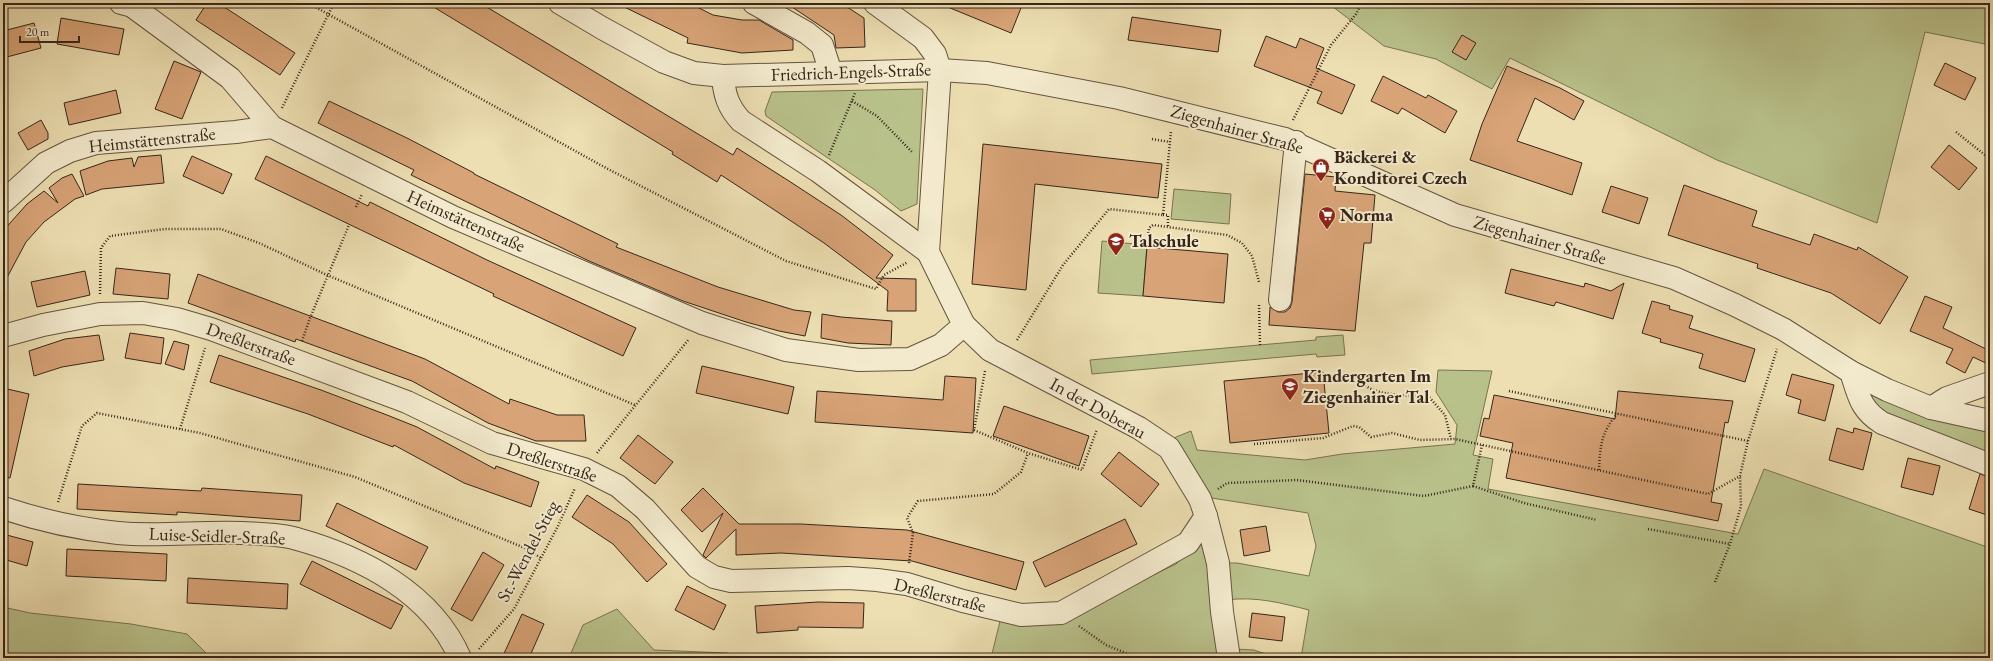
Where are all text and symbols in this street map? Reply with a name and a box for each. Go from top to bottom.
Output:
scale bar [20,18,79,44]
text: 20 m [26,24,50,40]
street label: Friedrich-Engels-Straße [770,57,932,86]
street label: Ziegenhainer Straße [1168,99,1306,158]
street label: Heimstättenstraße [87,121,216,158]
place label: Bäckerei & Konditorei Czech [1334,145,1467,189]
shop icon: Bäckerei & Konditorei Czech [1311,157,1331,182]
street label: Heimstättenstraße [403,184,529,257]
place label: Norma [1340,203,1393,226]
supermarket icon: Norma [1317,205,1337,230]
street label: Ziegenhainer Straße [1471,210,1609,269]
place label: Talschule [1129,229,1199,252]
school or university icon: Talschule [1106,231,1126,256]
street label: Dreßlerstraße [203,317,299,370]
place label: Kindergarten Im Ziegenhainer Tal [1303,364,1431,408]
street label: In der Doberau [1046,372,1151,444]
school or university icon: Kindergarten Im Ziegenhainer Tal [1280,376,1300,401]
street label: Dreßlerstraße [504,436,600,487]
street label: St.-Wendel-Stieg [491,496,564,605]
street label: Luise-Seidler-Straße [148,522,286,549]
street label: Dreßlerstraße [892,572,988,617]

